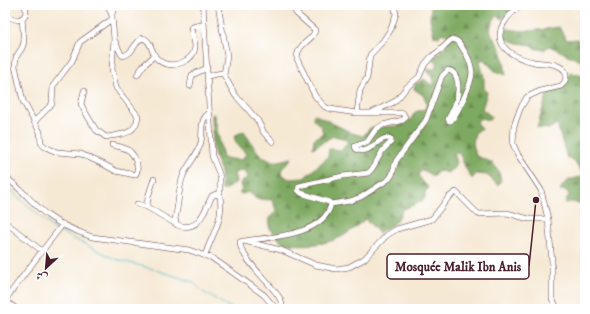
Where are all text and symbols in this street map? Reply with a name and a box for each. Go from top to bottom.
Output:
north arrow [26,248,66,288]
callout: Mosquée Malik Ibn Anis [387,254,529,279]
text: Mosquée Malik Ibn Anis [395,259,522,276]
text: ش [34,267,50,285]

